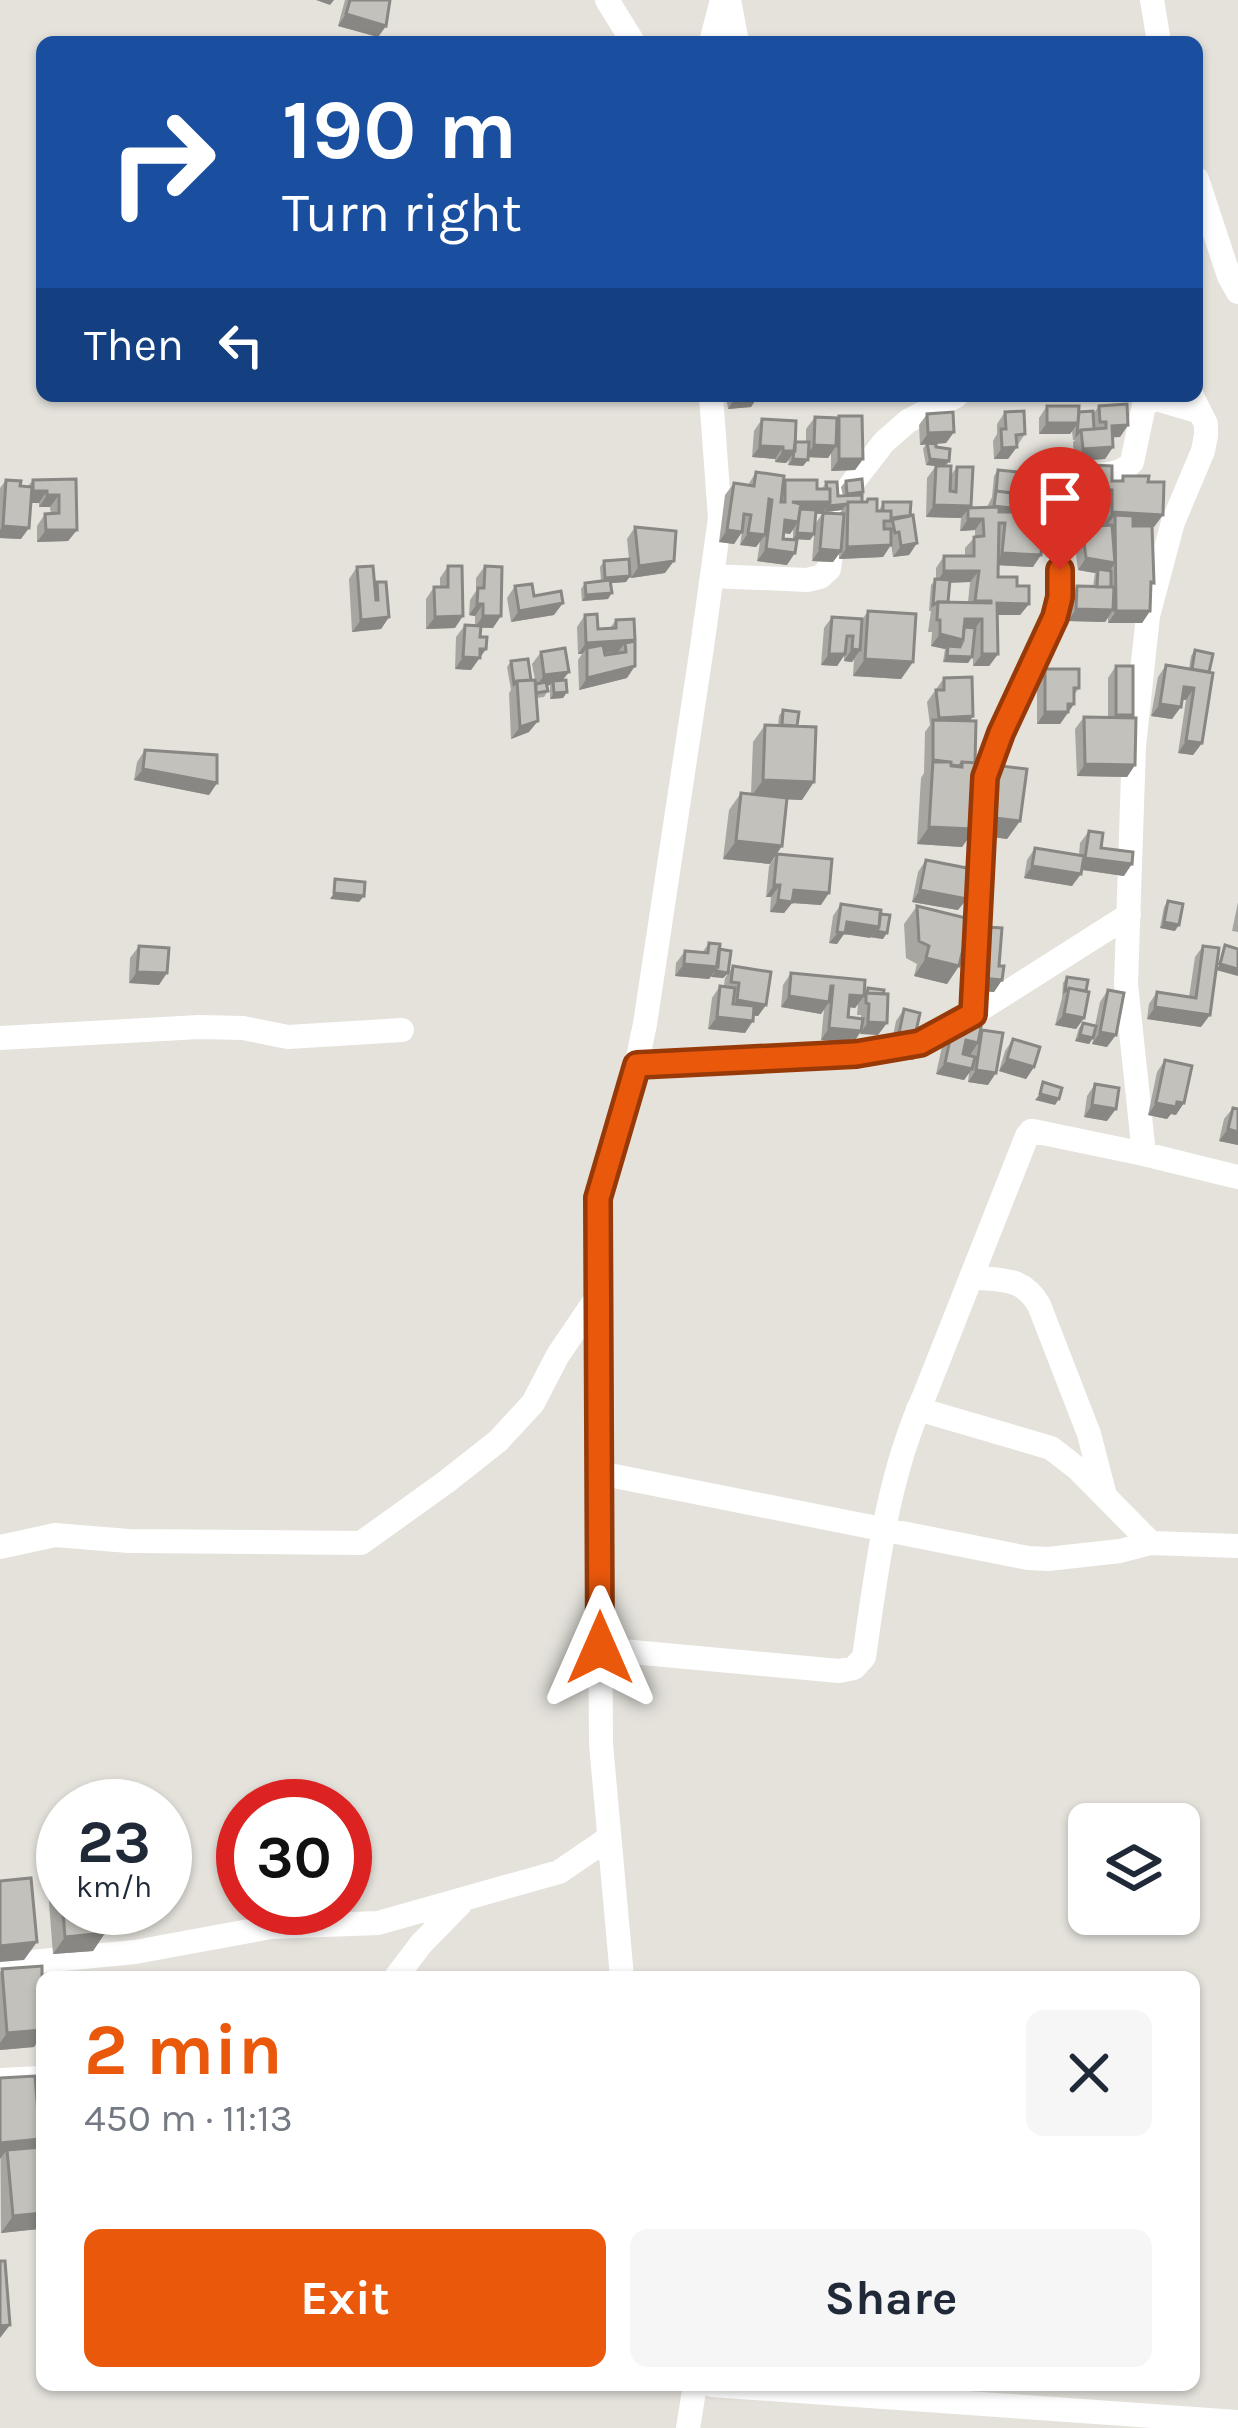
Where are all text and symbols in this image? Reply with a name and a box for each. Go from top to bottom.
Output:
text: 190 m [282,81,517,179]
icon: right [84,84,240,240]
text: Turn right [282,181,522,245]
icon: left [208,312,274,378]
text: Then [84,319,184,371]
pin [1009,447,1111,570]
icon: arrive [1027,465,1093,531]
position arrow [537,1585,663,1711]
speed limit sign: 30 [216,1779,372,1935]
map controls [1068,1803,1200,1935]
button: layers [1068,1803,1200,1935]
text: 23 [77,1807,151,1877]
text: km/h [76,1869,152,1905]
text: 2 min [84,2008,283,2092]
button: close [1026,2010,1152,2136]
text: 450 m · 11:13 [84,2095,293,2141]
button: Exit [84,2229,606,2367]
button: Share [630,2229,1152,2367]

